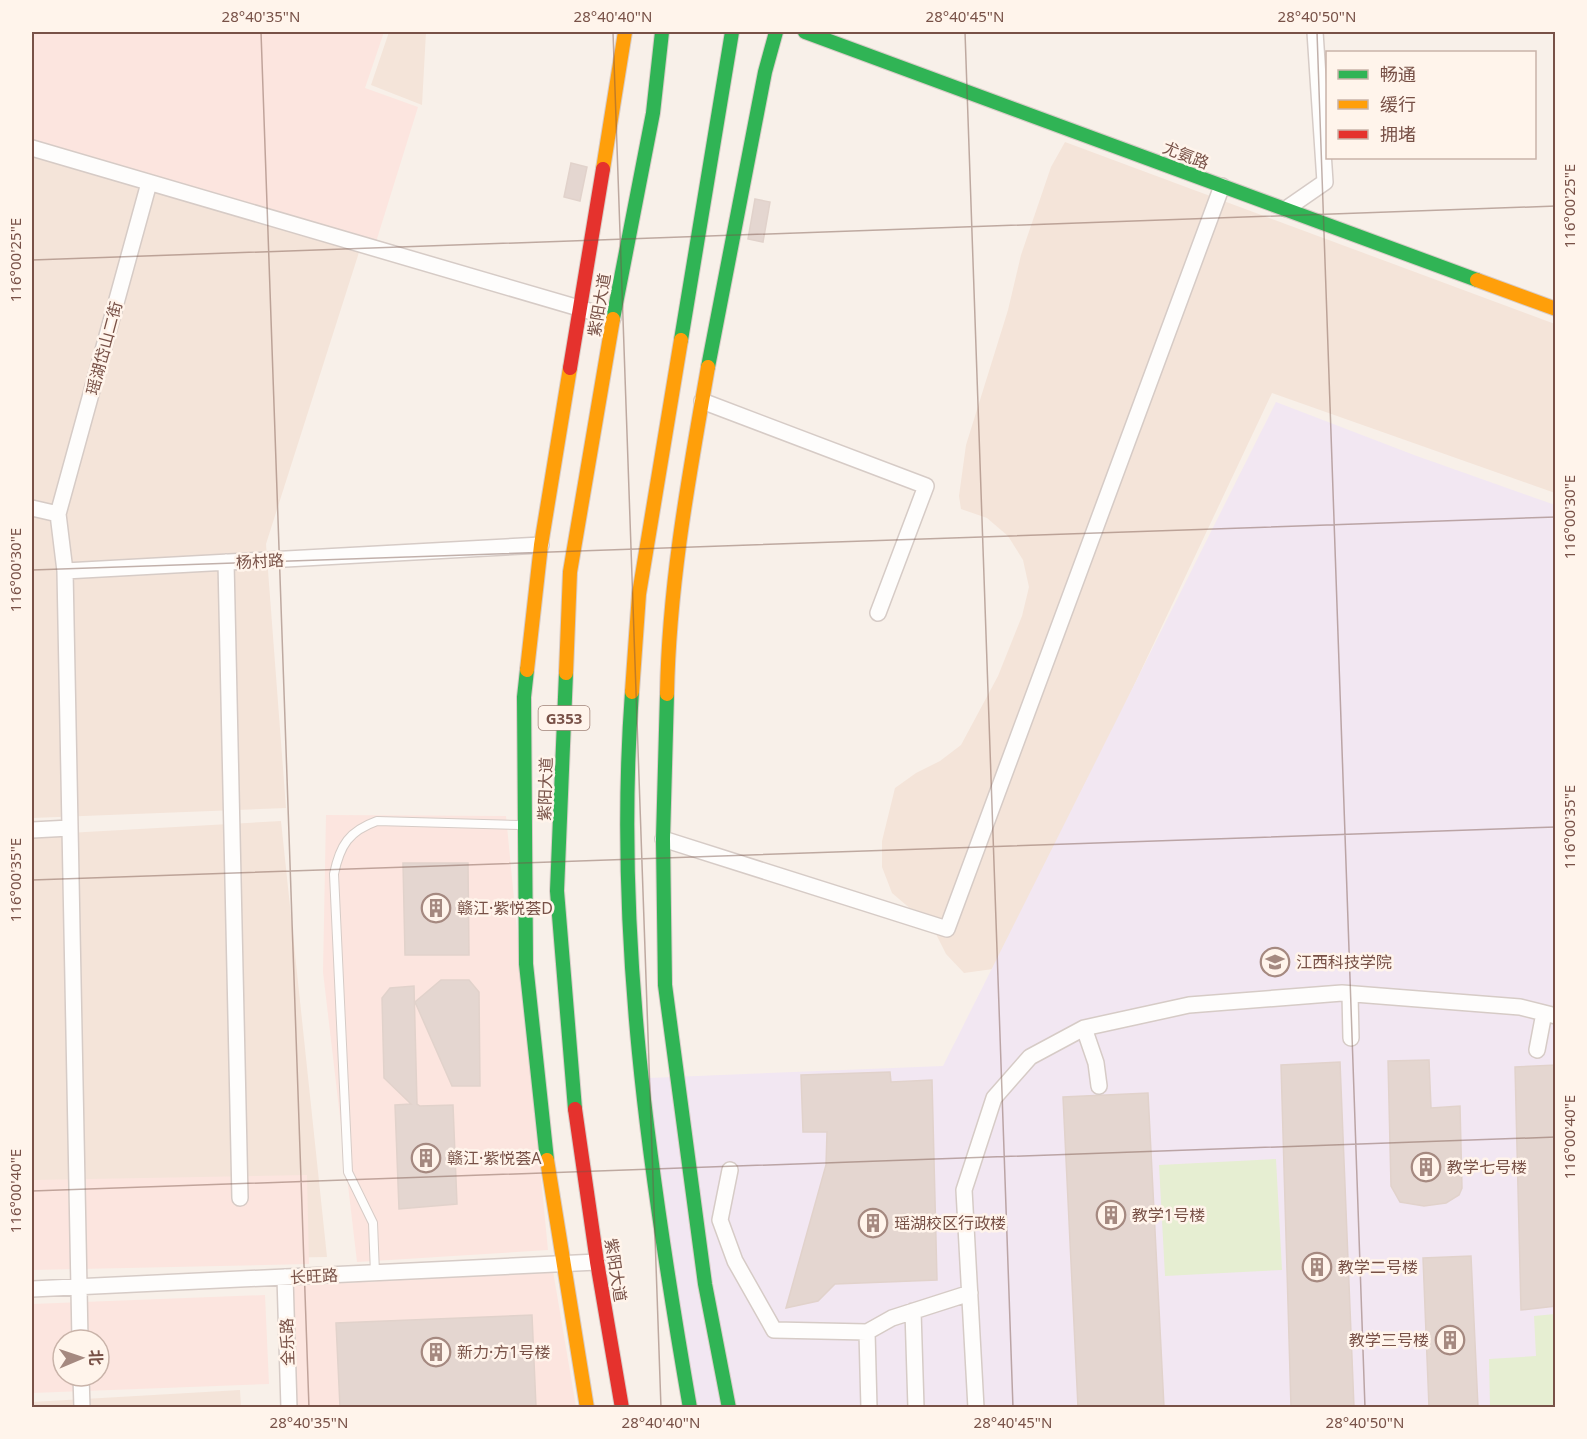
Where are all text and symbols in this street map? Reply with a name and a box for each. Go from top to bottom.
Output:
text: 28°40'35"N [222,6,300,26]
text: 28°40'40"N [574,6,652,26]
text: 28°40'45"N [926,6,1004,26]
text: 28°40'50"N [1278,6,1356,26]
legend [1326,51,1536,159]
text: 畅通 [1380,62,1416,86]
text: 缓行 [1380,92,1416,116]
text: 拥堵 [1380,122,1416,146]
street label: 尤氨路 [1160,136,1212,174]
text: 116°00'25"E [1559,164,1579,248]
text: 116°00'25"E [5,218,25,302]
street label: 紫阳大道 [583,272,615,338]
street label: 瑶湖岱山二街 [81,299,127,397]
text: 116°00'30"E [1559,475,1579,559]
text: 116°00'30"E [5,528,25,612]
street label: 杨村路 [235,549,285,573]
road number: G353 [538,706,590,730]
street label: 紫阳大道 [533,757,557,821]
text: 116°00'35"E [1559,785,1579,869]
text: 116°00'35"E [5,838,25,922]
building icon: 赣江·紫悦荟D [420,892,452,924]
place label: 赣江·紫悦荟D [457,897,553,919]
school or university icon: 江西科技学院 [1259,946,1291,978]
place label: 江西科技学院 [1296,951,1392,973]
text: 116°00'40"E [1559,1095,1579,1179]
building icon: 赣江·紫悦荟A [410,1142,442,1174]
place label: 赣江·紫悦荟A [447,1147,542,1169]
text: 116°00'40"E [5,1149,25,1233]
building icon: 教学七号楼 [1410,1151,1442,1183]
place label: 教学七号楼 [1447,1156,1527,1178]
building icon: 教学1号楼 [1095,1199,1127,1231]
place label: 教学1号楼 [1132,1204,1205,1226]
building icon: 瑶湖校区行政楼 [857,1207,889,1239]
place label: 瑶湖校区行政楼 [894,1212,1006,1234]
street label: 紫阳大道 [600,1237,632,1303]
building icon: 教学二号楼 [1301,1251,1333,1283]
place label: 教学二号楼 [1338,1256,1418,1278]
street label: 长旺路 [289,1264,339,1288]
street label: 全乐路 [275,1318,299,1366]
building icon: 教学三号楼 [1434,1324,1466,1356]
north arrow [51,1328,111,1388]
place label: 教学三号楼 [1349,1329,1429,1351]
building icon: 新力·方1号楼 [420,1336,452,1368]
place label: 新力·方1号楼 [457,1341,550,1363]
text: 北 [85,1349,107,1366]
text: 28°40'35"N [270,1412,348,1432]
text: 28°40'40"N [622,1412,700,1432]
text: 28°40'45"N [974,1412,1052,1432]
text: 28°40'50"N [1326,1412,1404,1432]

